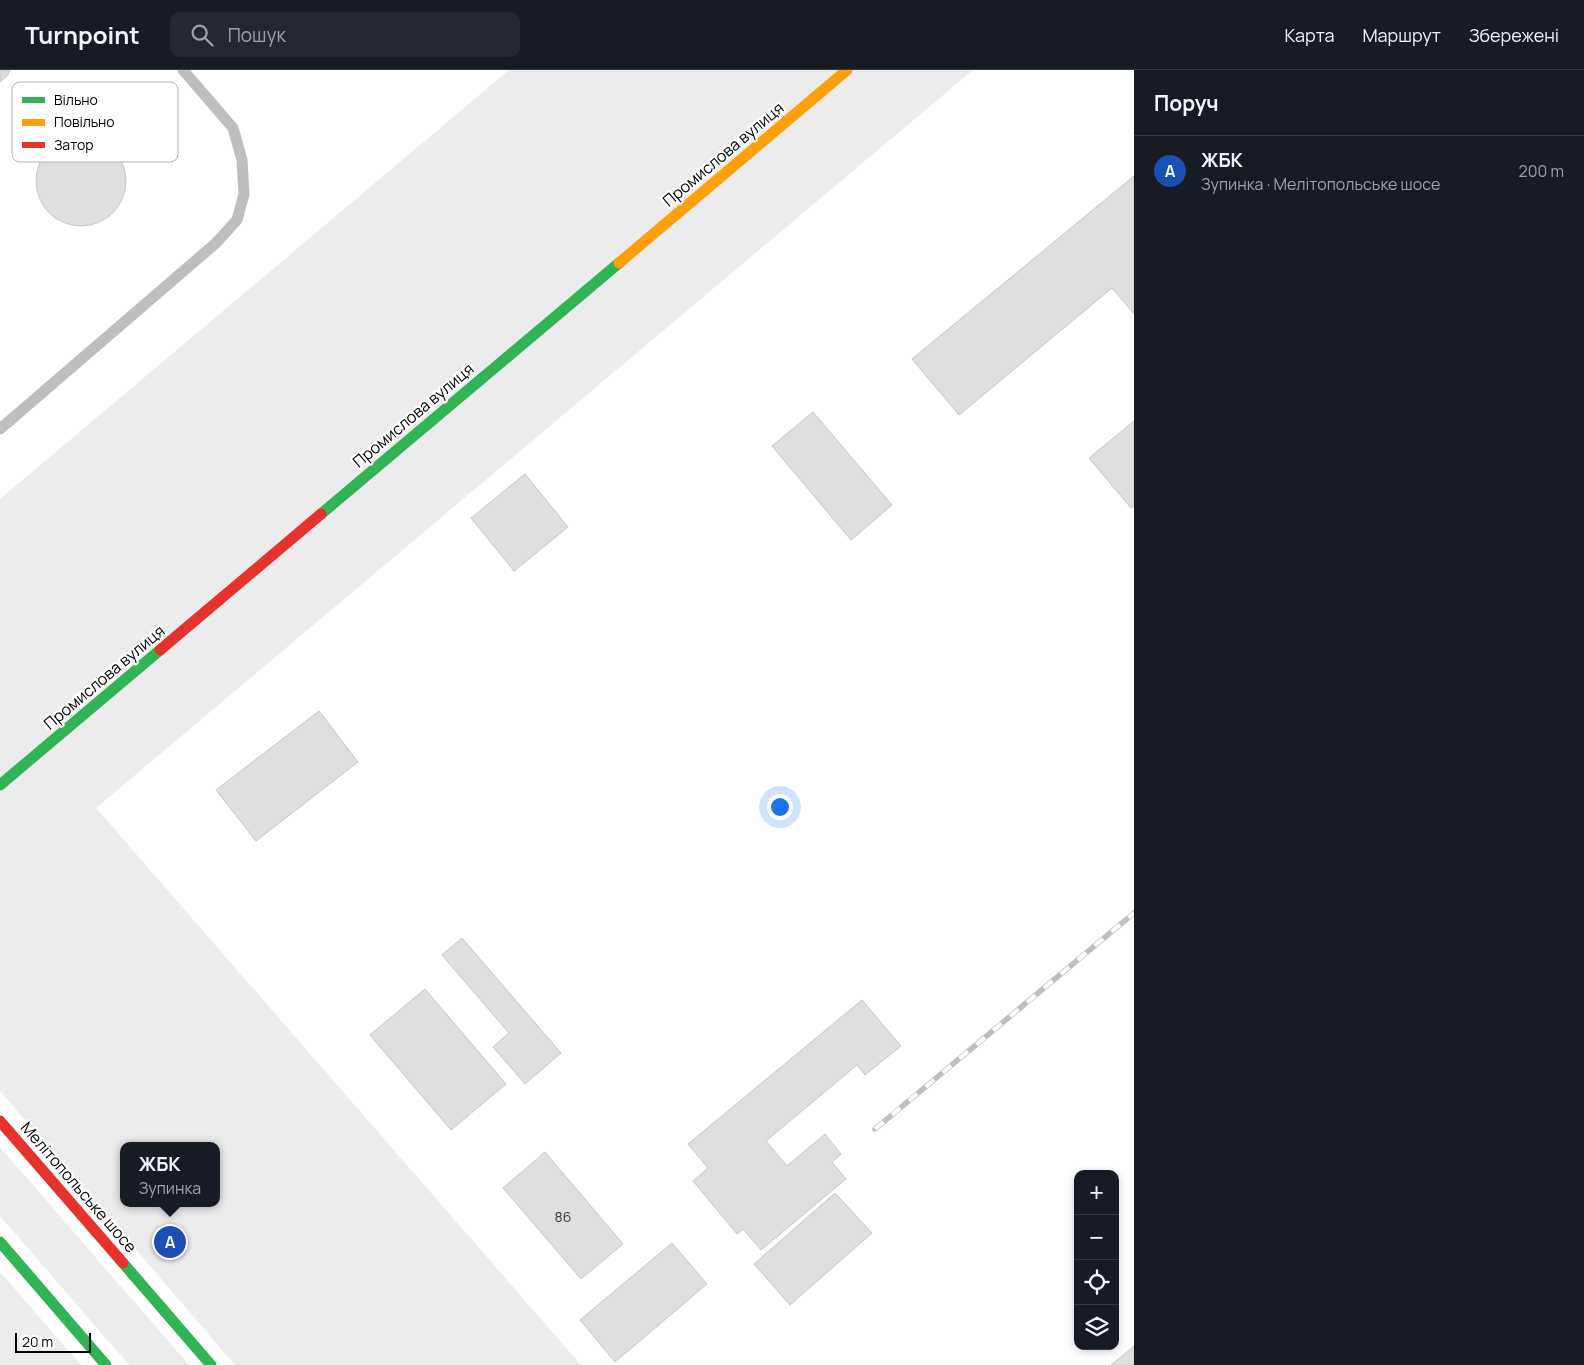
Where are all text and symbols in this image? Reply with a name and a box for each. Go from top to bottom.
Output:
search box [170,12,520,57]
text: Turnpoint [25,18,140,51]
icon: search [188,21,216,49]
text: Пошук [228,22,286,48]
text: Карта [1284,23,1334,47]
text: Маршрут [1362,23,1441,47]
text: Збережені [1469,23,1559,47]
legend [12,82,178,162]
text: Поруч [1154,89,1219,117]
text: Вільно [54,90,98,109]
street label: Промислова вулиця [658,97,788,211]
text: Повільно [54,112,115,131]
text: Затор [54,135,94,154]
text: ЖБК [1201,147,1243,173]
text: A [1165,160,1175,182]
text: 200 m [1519,160,1564,182]
text: Зупинка · Мелітопольське шосе [1201,173,1440,195]
street label: Промислова вулиця [348,358,478,472]
street label: Промислова вулиця [39,620,169,734]
your location [767,794,793,820]
street label: Мелітопольське шосе [16,1117,142,1257]
popup [120,1142,220,1207]
text: ЖБК [139,1151,181,1177]
map controls [1074,1170,1119,1350]
button: + [1074,1170,1119,1215]
text: Зупинка [139,1177,201,1199]
house number: 86 [555,1207,571,1226]
button: − [1074,1215,1119,1260]
pin: A [154,1223,186,1261]
button: locate [1074,1260,1119,1305]
button: layers [1074,1305,1119,1350]
scale bar [15,1330,91,1353]
text: 20 m [22,1332,53,1351]

